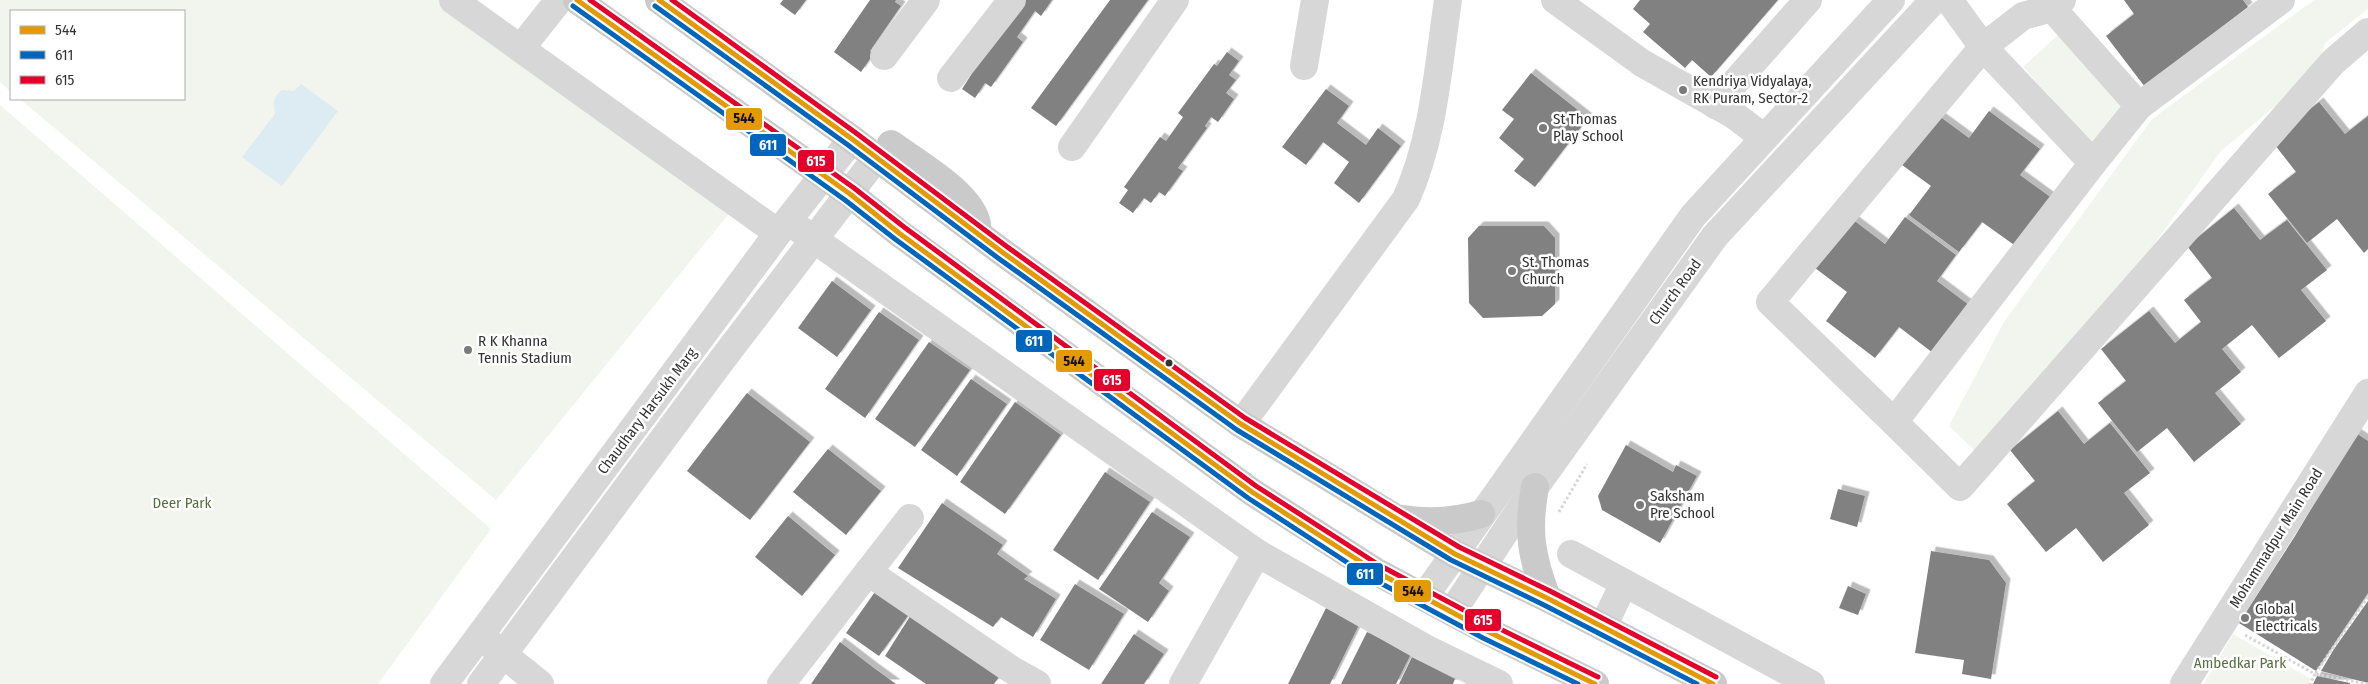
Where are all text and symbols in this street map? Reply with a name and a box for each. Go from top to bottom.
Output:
legend [10,10,185,100]
text: 544 [55,21,76,39]
text: 611 [55,46,73,64]
text: 615 [55,71,75,89]
place label: Kendriya Vidyalaya, RK Puram, Sector-2 [1693,72,1812,107]
marker: Kendriya Vidyalaya, RK Puram, Sector-2 [1677,84,1689,96]
line badge: 544 [725,107,763,131]
text: 544 [733,110,755,127]
place label: St Thomas Play School [1553,110,1623,145]
marker: St Thomas Play School [1537,122,1549,134]
line badge: 611 [749,133,787,157]
text: 611 [759,137,777,154]
line badge: 615 [797,149,835,173]
text: 615 [806,153,826,170]
place label: St. Thomas Church [1522,253,1589,288]
street label: Church Road [1645,256,1705,328]
marker: St. Thomas Church [1506,265,1518,277]
line badge: 611 [1015,329,1053,353]
place label: R K Khanna Tennis Stadium [478,332,572,367]
text: 611 [1025,333,1043,350]
marker: R K Khanna Tennis Stadium [462,344,474,356]
street label: Chaudhary Harsukh Marg [594,344,700,478]
line badge: 544 [1055,349,1093,373]
text: 544 [1063,353,1085,370]
unlabelled marker [1164,358,1174,368]
line badge: 615 [1093,368,1131,392]
text: 615 [1102,372,1122,389]
street label: Mohammadpur Main Road [2226,465,2326,611]
place label: Saksham Pre School [1650,487,1715,522]
park label: Deer Park [153,494,211,512]
marker: Saksham Pre School [1634,499,1646,511]
line badge: 611 [1346,562,1384,586]
text: 611 [1356,566,1374,583]
line badge: 544 [1393,579,1432,603]
text: 544 [1402,583,1424,600]
place label: Global Electricals [2255,600,2317,635]
line badge: 615 [1464,608,1502,632]
text: 615 [1473,612,1493,629]
marker: Global Electricals [2239,612,2251,624]
park label: Ambedkar Park [2194,654,2286,672]

